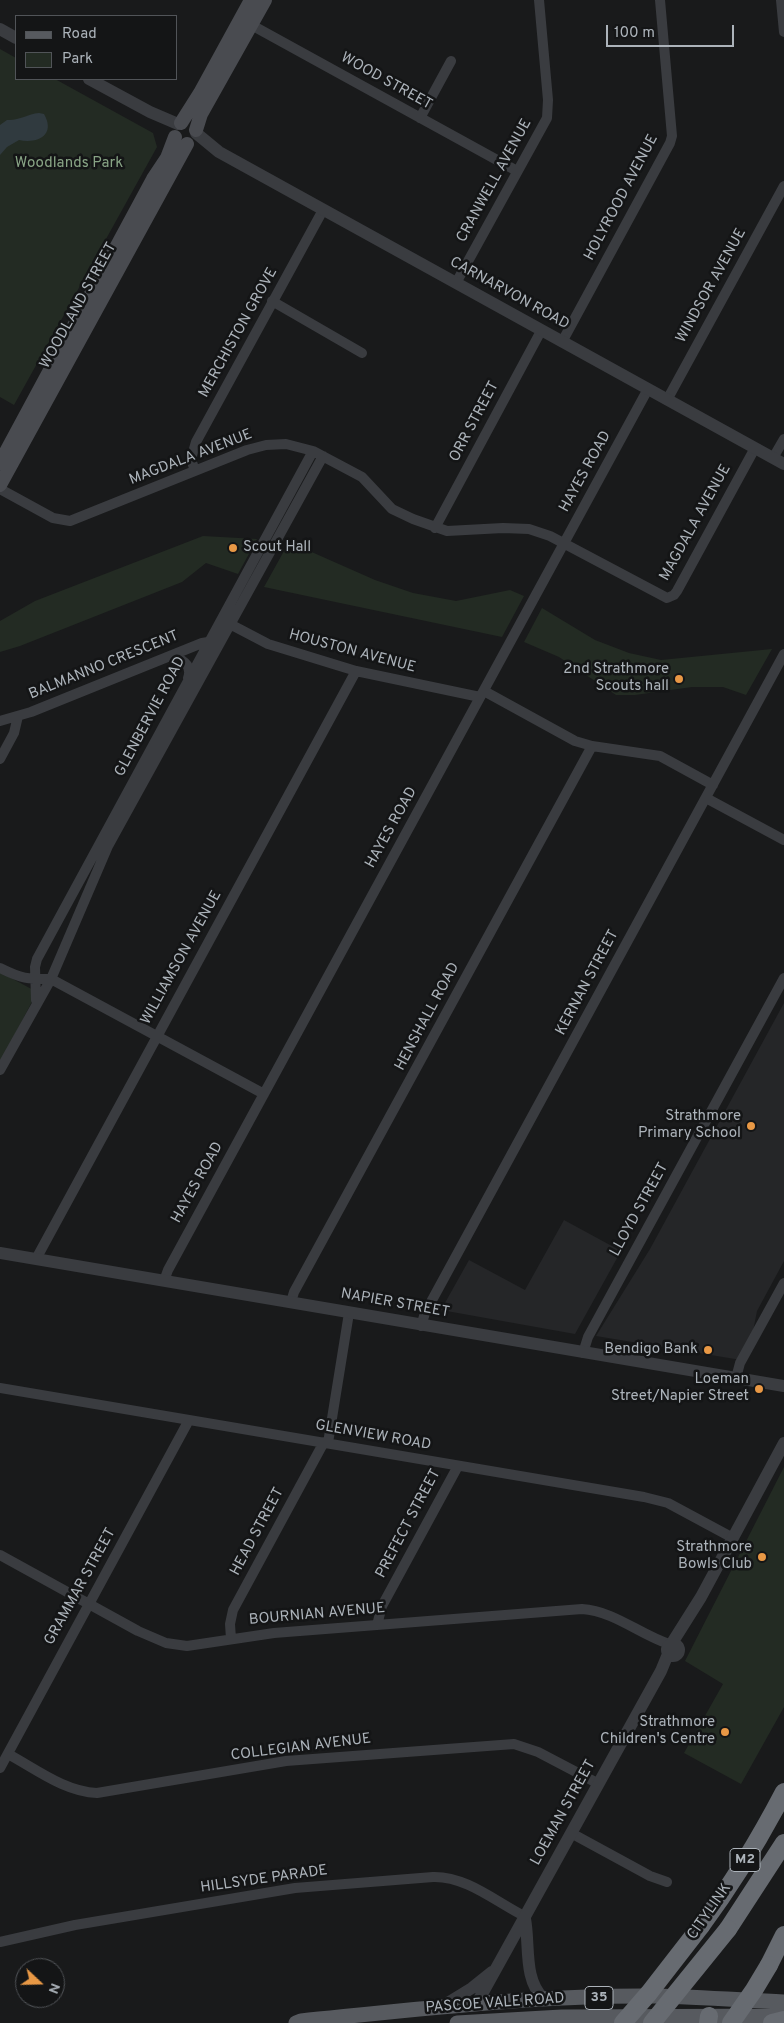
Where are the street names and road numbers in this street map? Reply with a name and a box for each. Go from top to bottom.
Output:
street label: WOOD STREET [337,49,435,115]
street label: CRANWELL AVENUE [454,116,536,246]
street label: HOLYROOD AVENUE [581,132,663,264]
street label: WINDSOR AVENUE [673,226,751,346]
street label: WOODLAND STREET [37,240,121,372]
street label: CARNARVON ROAD [446,254,572,334]
street label: MERCHISTON GROVE [196,265,282,401]
street label: ORR STREET [446,379,504,465]
street label: MAGDALA AVENUE [127,426,255,490]
street label: HAYES ROAD [556,428,616,516]
street label: MAGDALA AVENUE [656,462,736,584]
street label: HOUSTON AVENUE [287,626,417,678]
street label: BALMANNO CRESCENT [26,628,182,704]
street label: GLENBERVIE ROAD [112,654,190,780]
street label: HAYES ROAD [362,784,422,872]
street label: WILLIAMSON AVENUE [138,888,226,1028]
street label: KERNAN STREET [553,927,623,1039]
street label: HENSHALL ROAD [392,960,464,1074]
street label: HAYES ROAD [168,1139,228,1227]
street label: LLOYD STREET [607,1160,673,1260]
street label: NAPIER STREET [339,1286,451,1322]
street label: GLENVIEW ROAD [314,1417,432,1455]
street label: PREFECT STREET [373,1466,445,1582]
street label: HEAD STREET [227,1485,289,1579]
street label: GRAMMAR STREET [41,1525,121,1649]
street label: BOURNIAN AVENUE [248,1600,386,1630]
street label: COLLEGIAN AVENUE [230,1730,372,1766]
street label: LOEMAN STREET [528,1757,600,1869]
road number: M2 [730,1848,760,1872]
street label: HILLSYDE PARADE [199,1862,329,1898]
street label: CITYLINK [684,1880,736,1944]
road number: 35 [585,1986,613,2010]
street label: PASCOE VALE ROAD [425,1990,565,2018]

